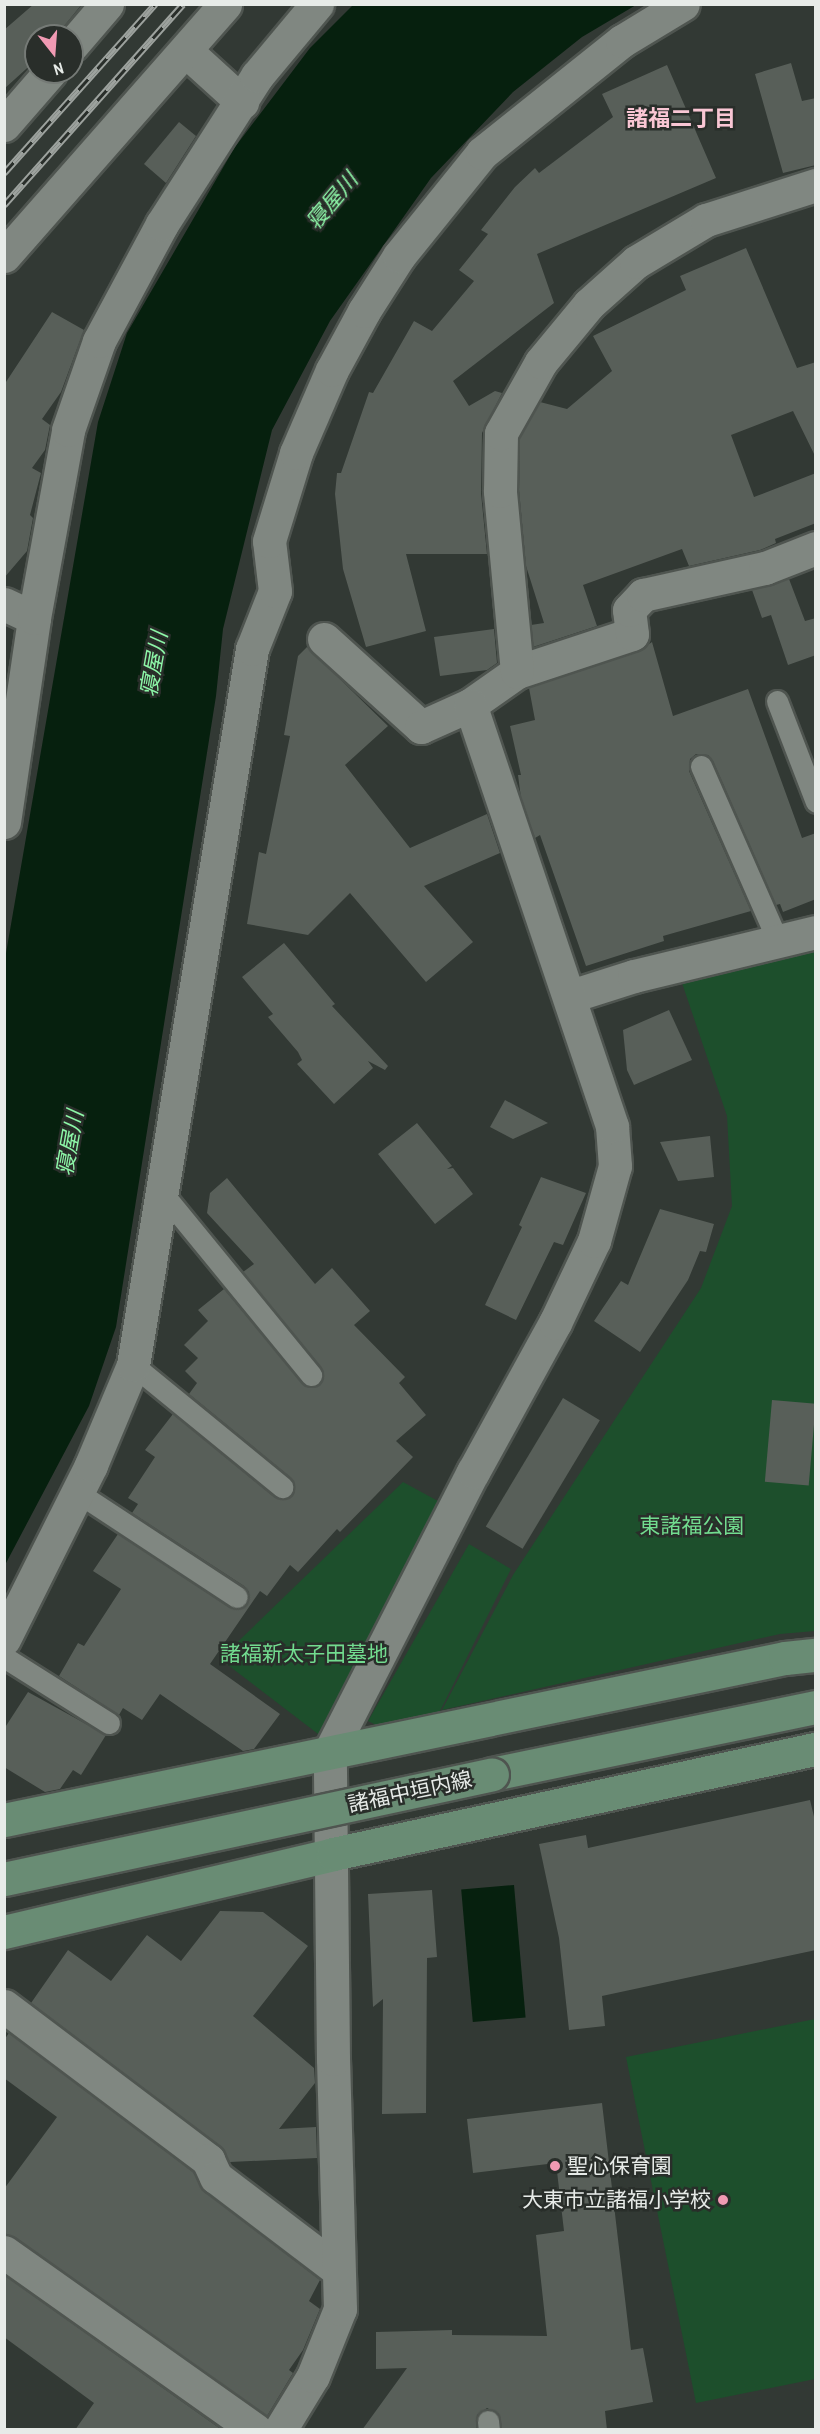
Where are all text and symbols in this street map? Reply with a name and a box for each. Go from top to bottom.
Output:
north arrow [24,24,84,84]
text: N [51,57,66,81]
district label: 諸福二丁目 [626,106,736,132]
water label: 寝屋川 [301,167,363,235]
water label: 寝屋川 [135,629,173,699]
water label: 寝屋川 [51,1108,89,1178]
park label: 東諸福公園 [640,1513,744,1539]
park label: 諸福新太子田墓地 [220,1641,388,1667]
street label: 諸福中垣内線 [346,1767,474,1817]
place label: 聖心保育園 [567,2153,672,2179]
marker: 聖心保育園 [548,2159,562,2173]
place label: 大東市立諸福小学校 [522,2187,711,2213]
marker: 大東市立諸福小学校 [716,2193,730,2207]

